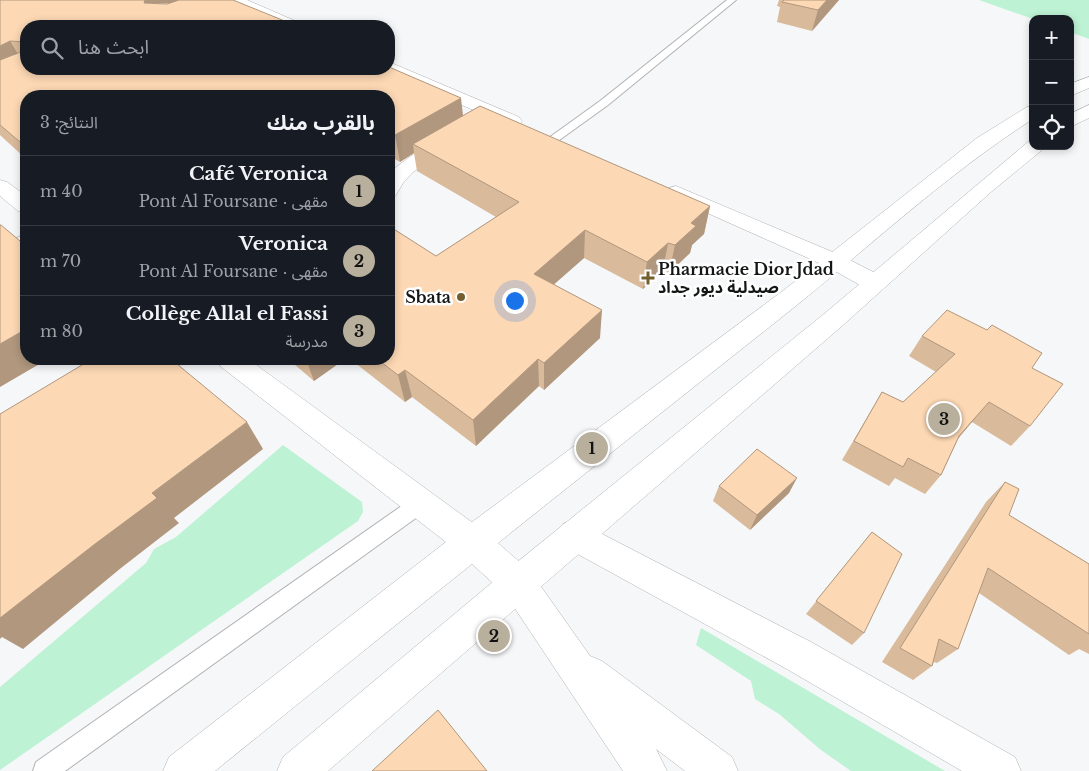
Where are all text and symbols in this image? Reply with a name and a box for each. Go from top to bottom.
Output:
map controls [1029,15,1074,150]
button: + [1029,15,1074,60]
search box [20,20,395,75]
icon: search [38,34,66,62]
text: ابحث هنا [78,36,149,59]
button: − [1029,60,1074,105]
button: locate [1029,105,1074,150]
text: بالقرب منك [267,110,375,136]
text: النتائج: 3 [40,112,98,132]
text: Café Veronica [189,162,328,185]
text: 40 m [40,181,83,201]
text: 1 [356,181,363,201]
text: مقهى · Pont Al Foursane [139,191,328,211]
text: Veronica [239,232,328,255]
text: 70 m [40,251,81,271]
text: 2 [354,251,364,271]
place label: Pharmacie Dior Jdad صيدلية ديور جداد [658,259,834,297]
text: مقهى · Pont Al Foursane [139,261,328,281]
marker: Pharmacie Dior Jdad صيدلية ديور جداد [642,272,654,284]
place label: Sbata [405,287,451,307]
your location [502,288,528,314]
marker: Sbata [455,291,467,303]
text: Collège Allal el Fassi [126,302,328,325]
text: 80 m [40,321,83,341]
text: 3 [354,321,364,341]
text: مدرسة [285,331,328,351]
pin: 3 [928,400,960,438]
pin: 1 [576,429,608,467]
pin: 2 [478,617,510,655]

